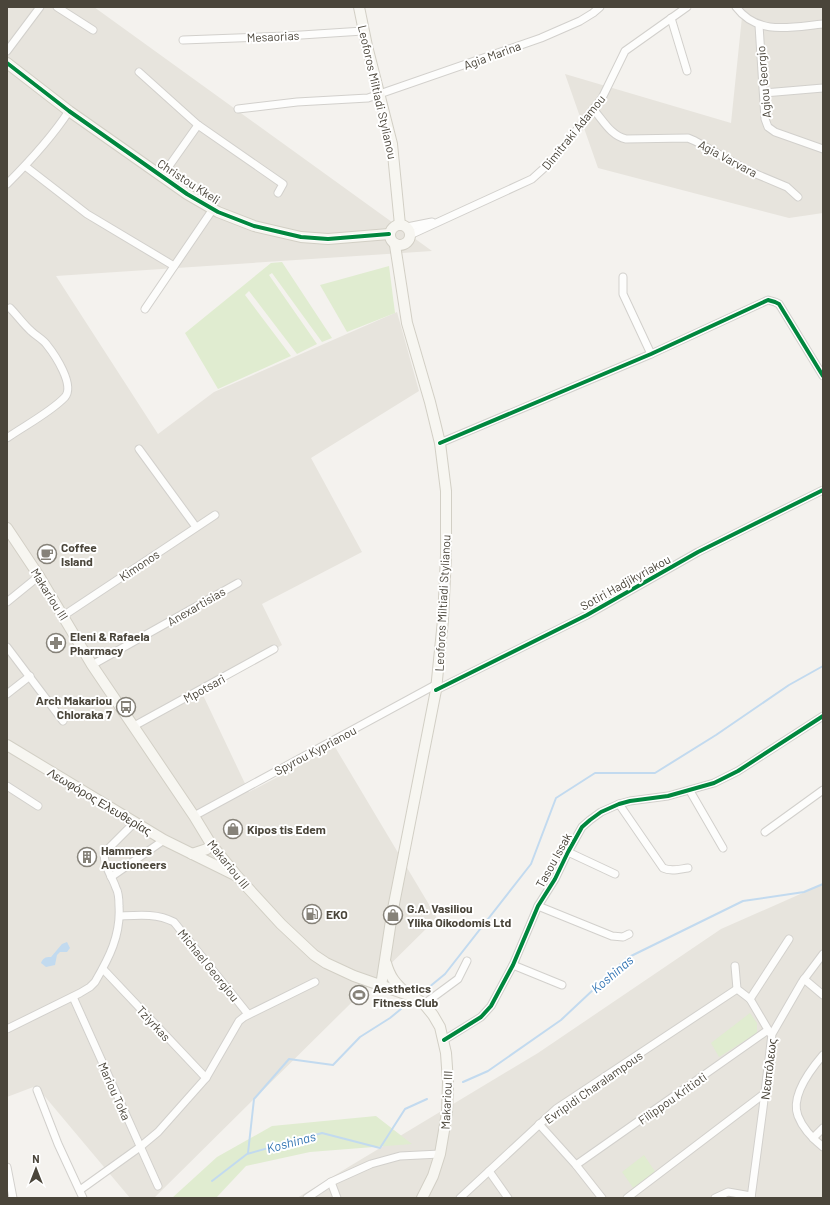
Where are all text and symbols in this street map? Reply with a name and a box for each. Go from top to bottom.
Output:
street label: Leoforos Miltiadi Stylianou [356,24,400,160]
street label: Mesaorias [246,28,300,44]
street label: Agia Marina [462,38,522,72]
street label: Agiou Georgio [753,45,773,119]
street label: Dimitraki Adamou [538,92,608,172]
street label: Agia Varvara [696,137,760,179]
street label: Christou Kkeli [155,156,223,206]
street label: Leoforos Miltiadi Stylianou [431,534,453,672]
place label: Coffee Island [61,540,97,568]
cafe icon: Coffee Island [36,543,58,565]
street label: Kimonos [116,546,162,584]
street label: Sotiri Hadjikyriakou [577,551,673,613]
street label: Makariou III [28,565,72,623]
street label: Anexartisias [165,584,228,628]
place label: Eleni & Rafaela Pharmacy [70,629,150,657]
pharmacy icon: Eleni & Rafaela Pharmacy [45,632,67,654]
street label: Mpotsari [181,671,227,705]
place label: Arch Makariou Chloraka 7 [36,693,112,721]
bus stop icon: Arch Makariou Chloraka 7 [115,696,137,718]
street label: Spyrou Kyprianou [272,722,358,778]
street label: Λεωφόρος Ελευθερίας [45,764,155,839]
shop icon: Kipos tis Edem [222,818,244,840]
place label: Kipos tis Edem [247,822,326,836]
street label: Tasou Issak [532,830,574,890]
street label: Makariou III [205,837,253,891]
place label: Hammers Auctioneers [101,843,167,871]
building icon: Hammers Auctioneers [76,846,98,868]
place label: G.A. Vasiliou Ylika Oikodomis Ltd [407,901,511,929]
fuel station icon: EKO [301,903,323,925]
shop icon: G.A. Vasiliou Ylika Oikodomis Ltd [382,904,404,926]
place label: EKO [326,907,348,921]
street label: Michael Georgiou [176,926,242,1004]
water label: Koshinas [588,952,636,996]
place label: Aesthetics Fitness Club [373,981,438,1009]
sports icon: Aesthetics Fitness Club [348,984,370,1006]
street label: Tziyrkas [134,1003,174,1044]
street label: Νεαπόλεως [757,1037,780,1101]
street label: Evripidi Charalampous [541,1048,645,1126]
street label: Mariou Toka [96,1060,134,1122]
street label: Filippou Kritioti [635,1069,709,1127]
street label: Makariou III [437,1070,455,1130]
water label: Koshinas [265,1128,317,1156]
north arrow [16,1149,56,1189]
text: N [32,1152,40,1165]

